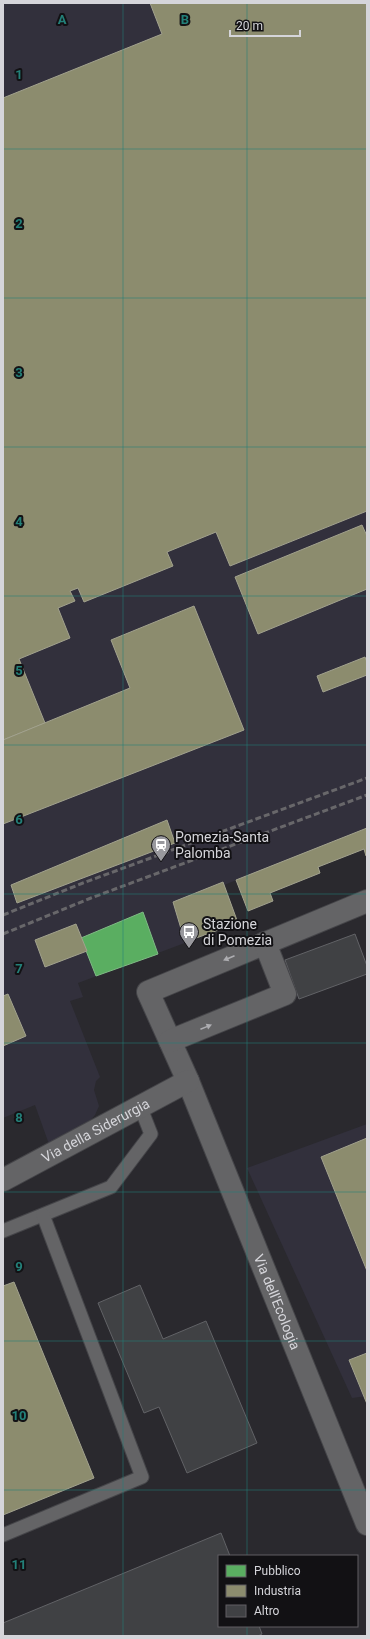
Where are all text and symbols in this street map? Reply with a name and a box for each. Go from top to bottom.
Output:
text: A [58,12,67,27]
text: B [181,12,189,27]
scale bar [230,12,300,38]
text: 20 m [236,19,263,33]
text: 1 [15,67,23,82]
text: 2 [15,216,23,231]
text: 3 [15,365,23,380]
text: 4 [15,514,23,529]
text: 5 [15,663,23,678]
text: 6 [15,812,23,827]
place label: Pomezia-Santa Palomba [175,829,269,861]
station icon: Pomezia-Santa Palomba [150,834,172,862]
place label: Stazione di Pomezia [203,916,272,948]
bus stop icon: Stazione di Pomezia [178,921,200,949]
one-way arrow [223,954,235,961]
text: 7 [15,961,23,976]
one-way arrow [201,1024,212,1030]
street label: Via della Siderurgia [39,1095,152,1166]
text: 8 [15,1110,23,1125]
street label: Via dell'Ecologia [251,1252,304,1352]
text: 9 [15,1259,23,1274]
text: 10 [12,1408,26,1423]
legend [218,1555,358,1627]
text: 11 [12,1557,26,1572]
text: Pubblico [254,1564,301,1578]
text: Industria [254,1584,301,1598]
text: Altro [254,1604,280,1618]

